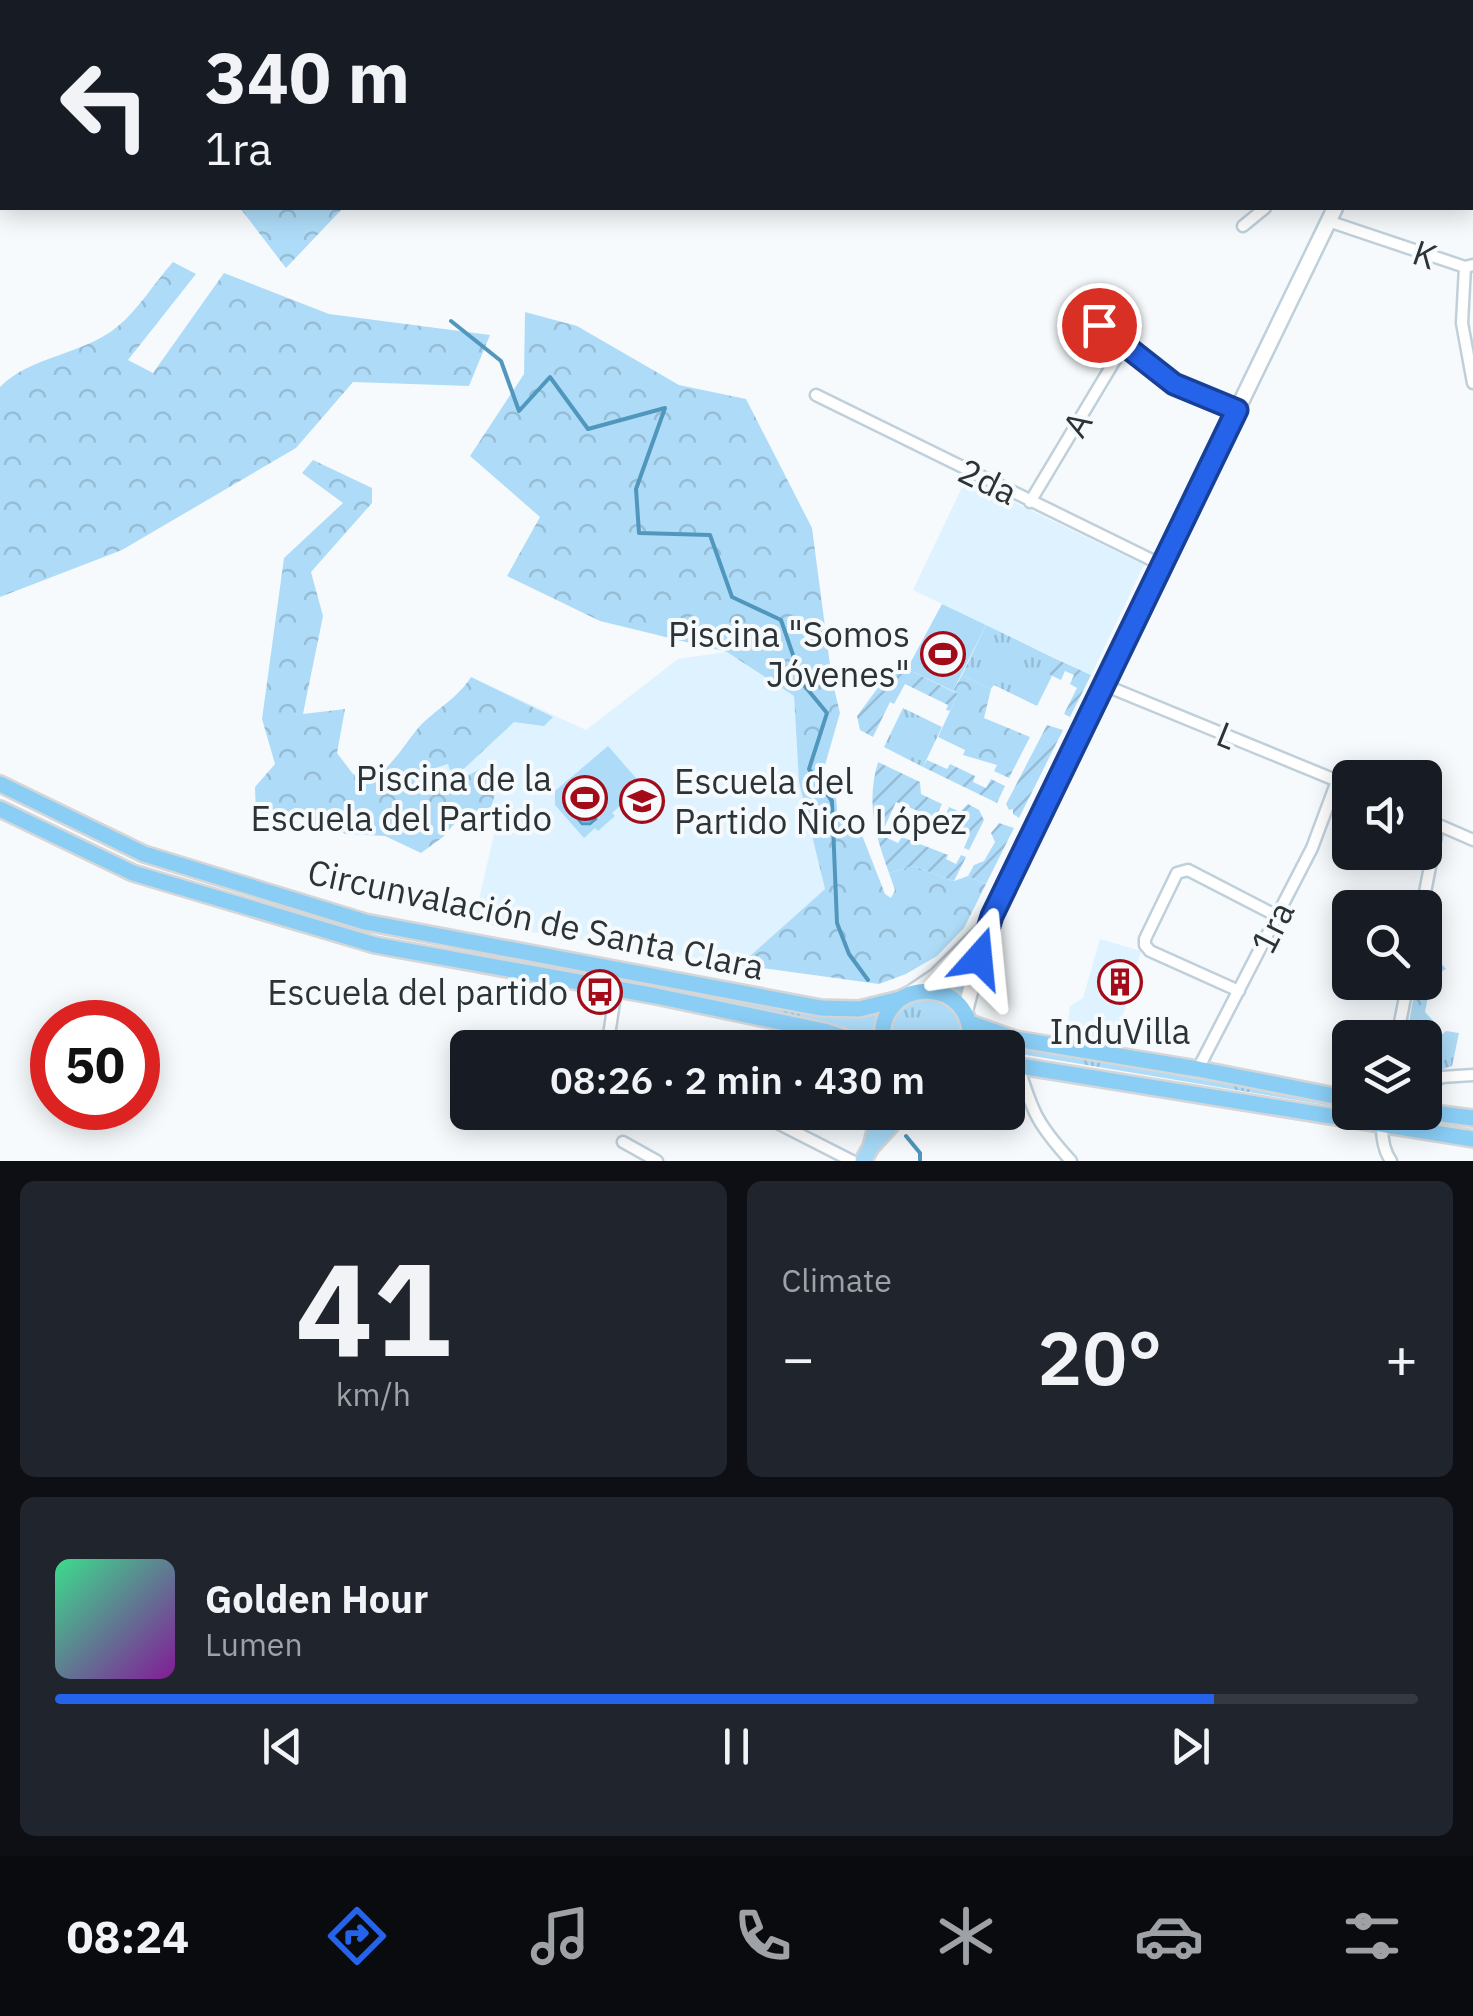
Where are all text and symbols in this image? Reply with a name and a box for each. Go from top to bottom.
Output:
text: 340 m [205,31,410,122]
icon: left [40,40,170,170]
text: 1ra [205,119,272,177]
street label: K [1407,229,1443,279]
pin [1057,283,1142,368]
icon: arrive [1072,298,1127,353]
street label: A [1052,403,1102,445]
street label: 2da [951,447,1025,515]
place label: Piscina "Somos Jóvenes" [668,611,910,697]
sports icon: Piscina "Somos Jóvenes" [920,631,966,677]
street label: L [1210,710,1244,760]
place label: Piscina de la Escuela del Partido [251,755,552,841]
place label: Escuela del Partido Ñico López [674,758,967,844]
map controls [1332,760,1442,1130]
button: sound [1332,760,1442,870]
sports icon: Piscina de la Escuela del Partido [562,775,608,821]
school or university icon: Escuela del Partido Ñico López [619,778,665,824]
street label: Circunvalación de Santa Clara [304,848,768,990]
button: search [1332,890,1442,1000]
street label: 1ra [1240,893,1304,961]
position arrow [927,906,1031,1010]
building icon: InduVilla [1097,959,1143,1005]
place label: Escuela del partido [267,969,568,1015]
bus stop icon: Escuela del partido [577,969,623,1015]
speed limit sign: 50 [30,1000,160,1130]
place label: InduVilla [1050,1008,1190,1054]
button: layers [1332,1020,1442,1130]
text: 08:26 · 2 min · 430 m [550,1055,925,1104]
text: 41 [295,1223,451,1392]
text: Climate [782,1259,892,1301]
text: 20° [1037,1308,1162,1406]
text: − [782,1322,815,1393]
text: + [1385,1322,1418,1393]
text: km/h [336,1373,411,1415]
text: Golden Hour [205,1574,428,1623]
text: Lumen [205,1623,303,1665]
icon: previous [255,1719,310,1774]
icon: pause [709,1719,764,1774]
icon: next [1163,1719,1218,1774]
icon: directions [322,1901,392,1971]
icon: music [525,1901,595,1971]
icon: phone [728,1901,798,1971]
icon: climate [931,1901,1001,1971]
icon: car [1134,1901,1204,1971]
icon: filters [1337,1901,1407,1971]
text: 08:24 [66,1907,189,1965]

